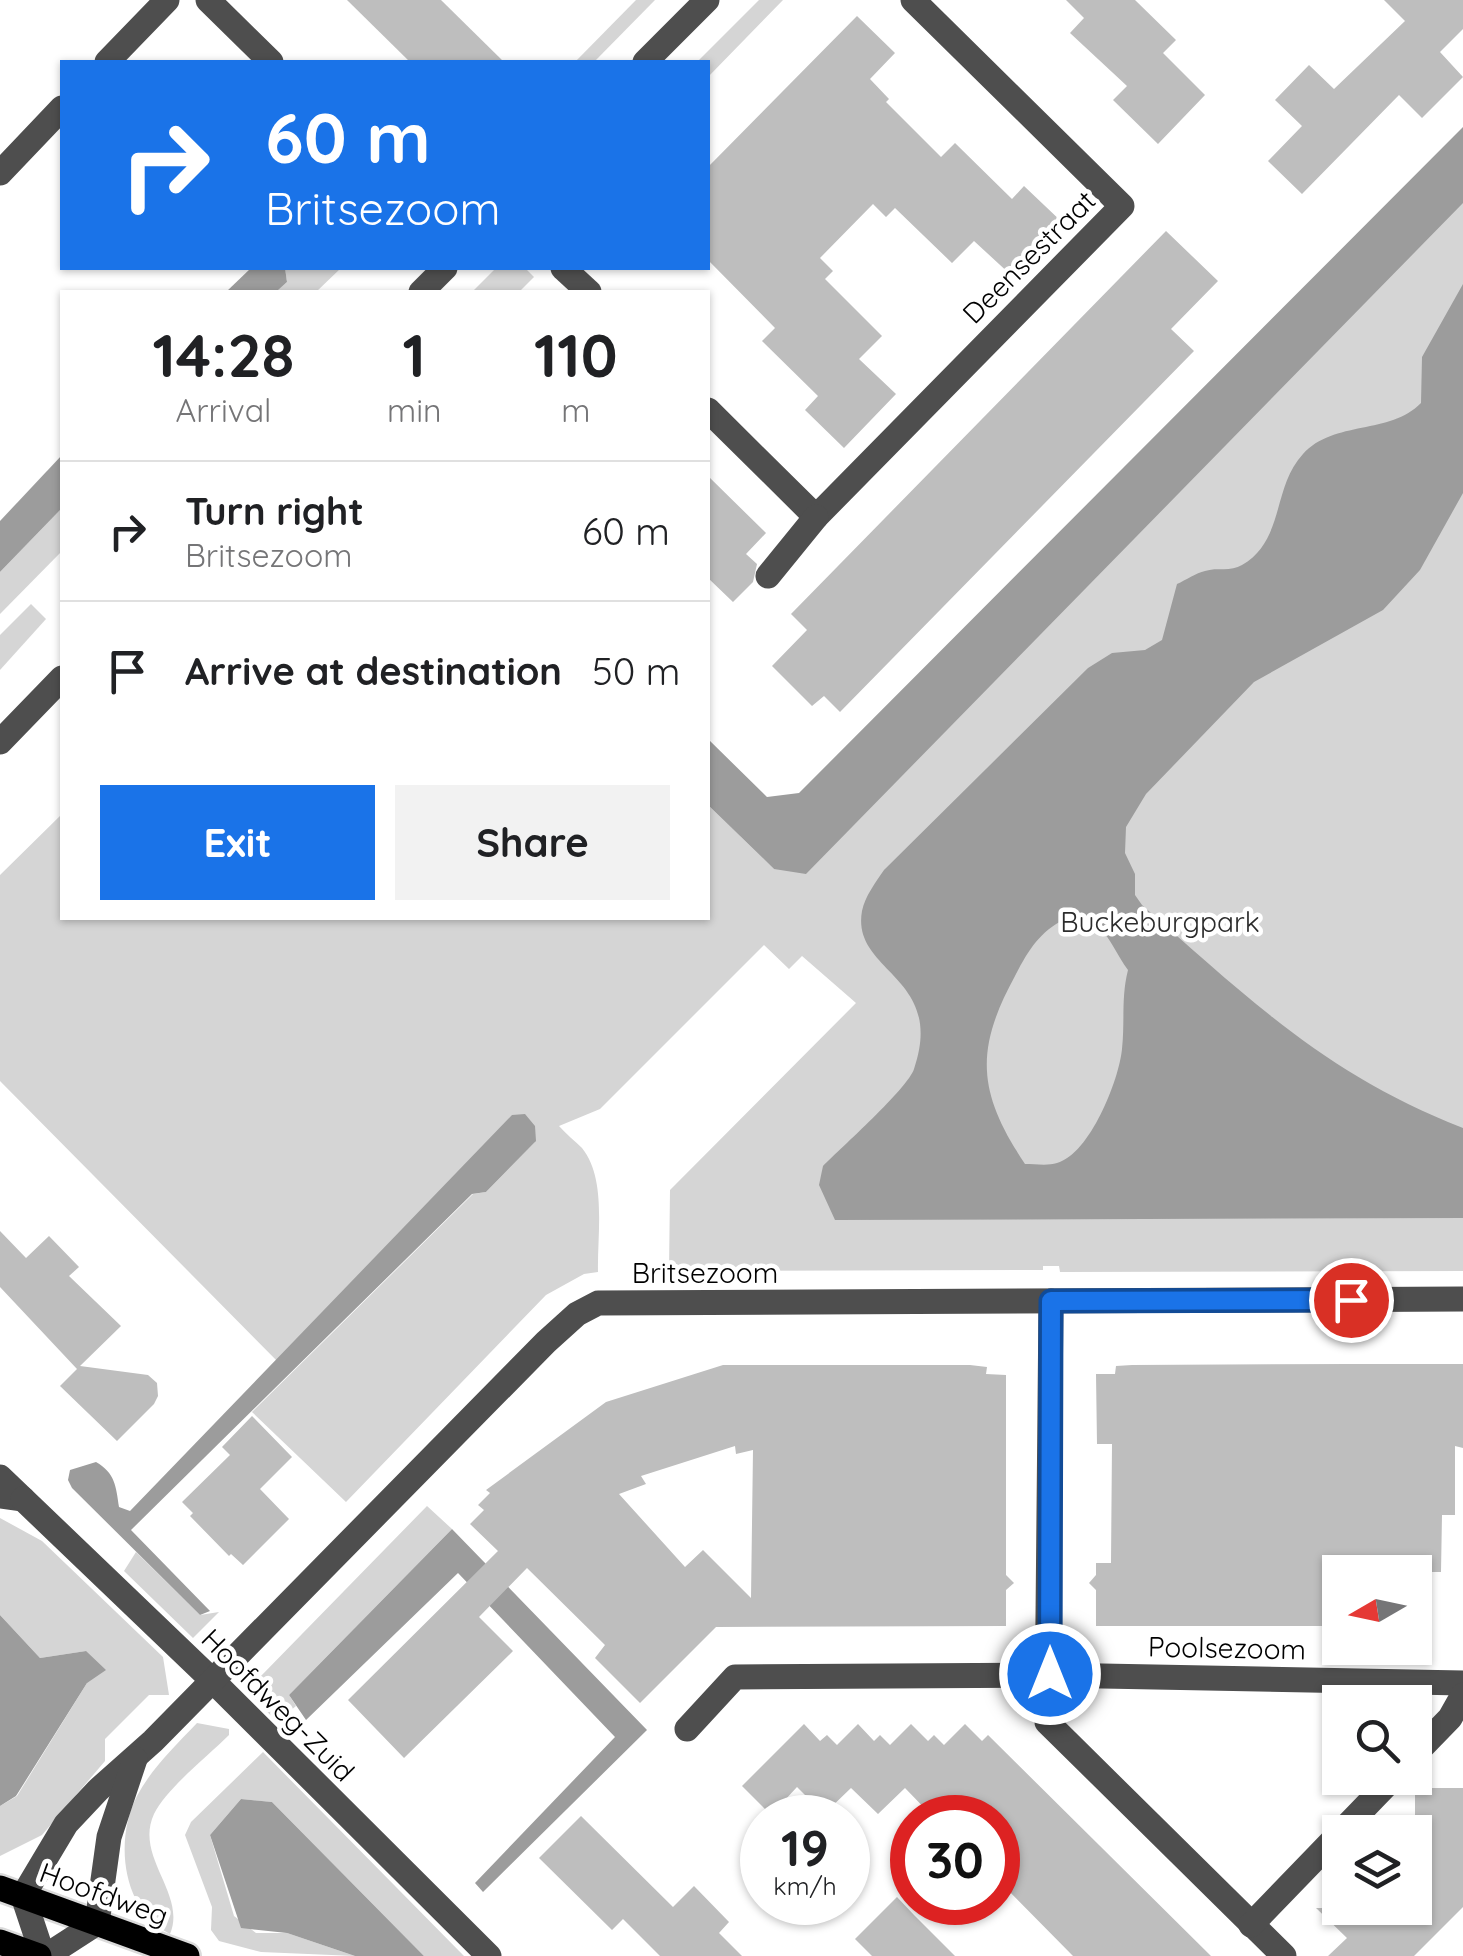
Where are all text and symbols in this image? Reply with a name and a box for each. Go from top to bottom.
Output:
text: 60 m [265,93,431,181]
icon: right [100,100,230,230]
text: Britsezoom [265,180,500,236]
street label: Deensestraat [955,183,1103,331]
text: 14:28 [152,317,295,392]
text: 1 [403,317,426,392]
text: 110 [534,317,618,392]
text: Arrival [176,390,271,430]
text: min [387,390,442,430]
text: m [561,390,590,430]
text: Turn right [185,487,364,535]
icon: right [100,504,155,559]
text: 60 m [582,507,670,555]
text: Britsezoom [185,535,352,575]
icon: arrive [100,644,155,699]
text: Arrive at destination [185,647,562,695]
text: 50 m [592,647,680,695]
button: Exit [100,785,375,900]
button: Share [395,785,670,900]
park label: Buckeburgpark [1060,904,1260,939]
street label: Britsezoom [632,1255,778,1290]
pin [1309,1258,1394,1343]
icon: arrive [1324,1273,1379,1328]
north arrow [1322,1555,1432,1665]
map controls [1322,1555,1432,1925]
street label: Hoofdweg-Zuid [195,1621,362,1788]
position arrow [998,1622,1102,1726]
street label: Poolsezoom [1148,1629,1306,1666]
button: search [1322,1685,1432,1795]
speed limit sign: 30 [890,1795,1020,1925]
button: layers [1322,1815,1432,1925]
text: 19 [781,1816,829,1879]
street label: Hoofdweg [35,1854,173,1933]
text: km/h [773,1870,837,1901]

